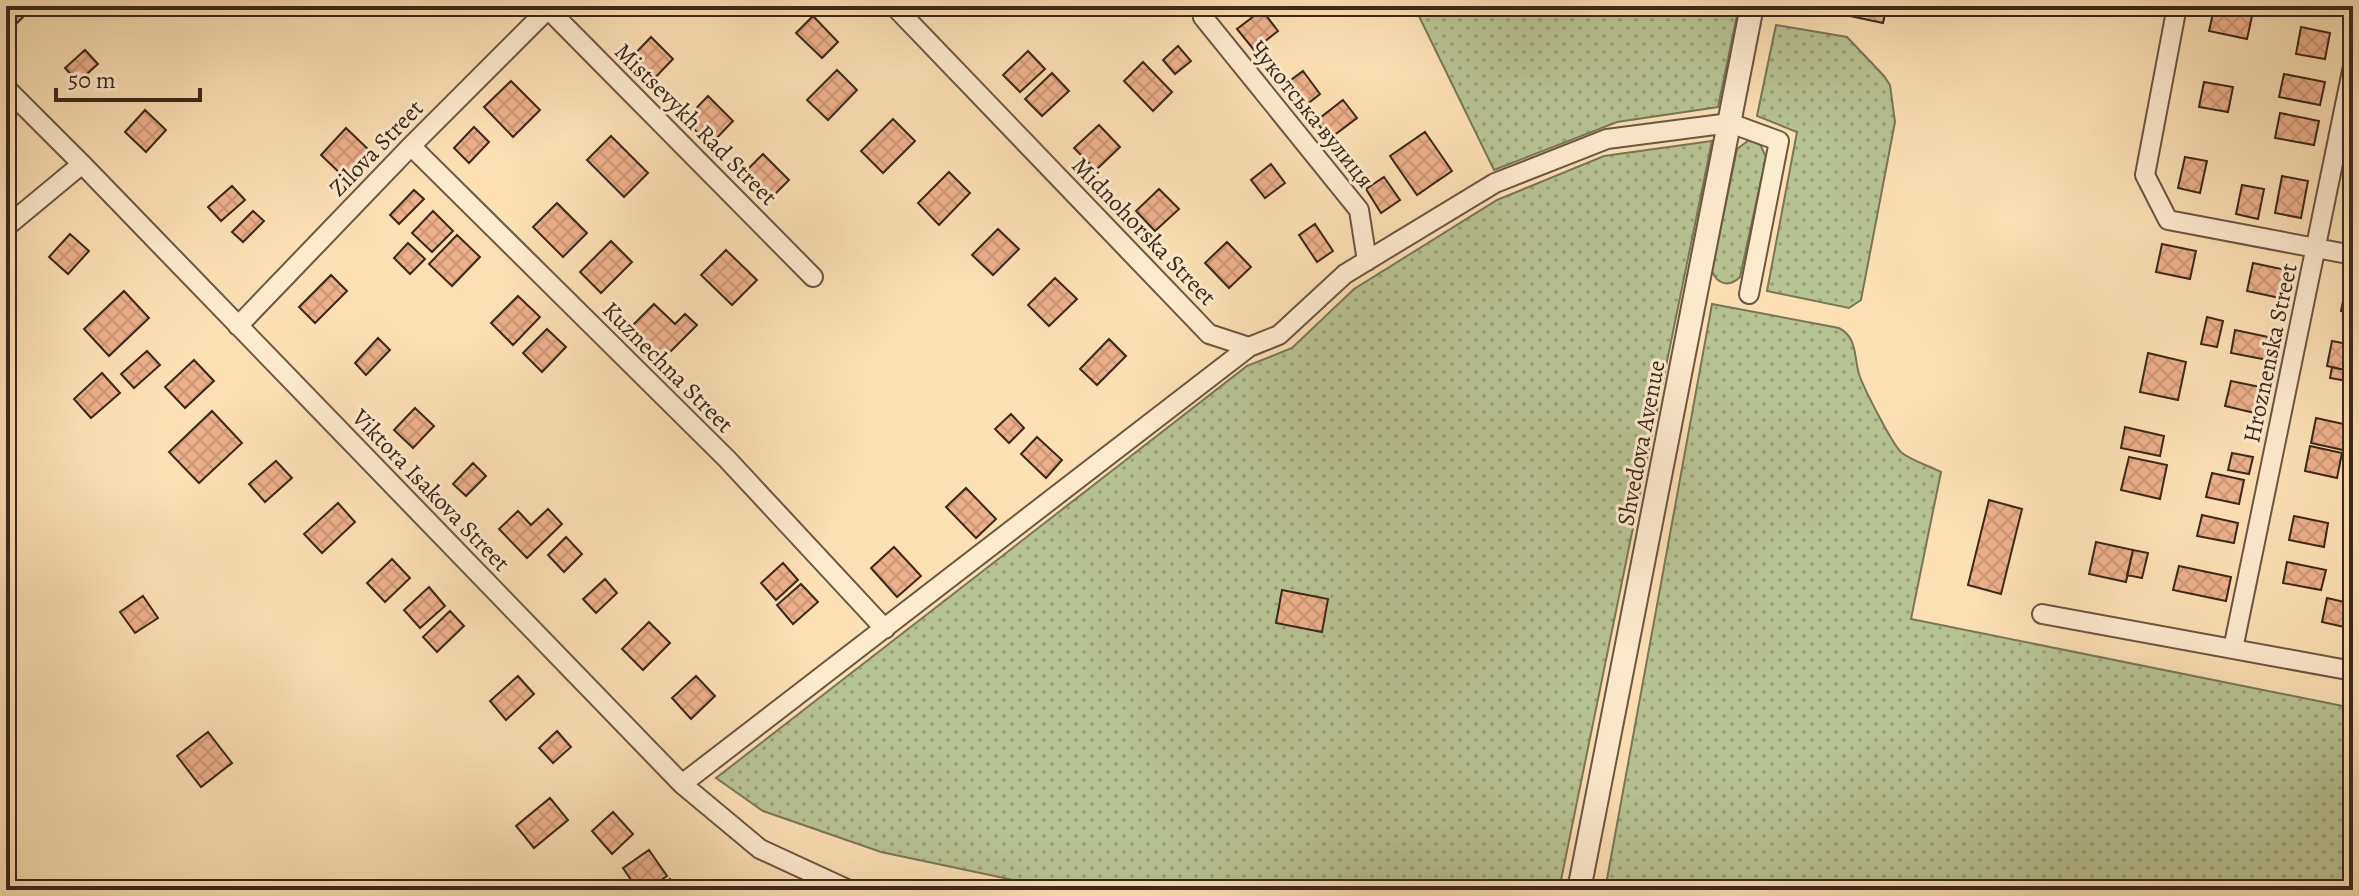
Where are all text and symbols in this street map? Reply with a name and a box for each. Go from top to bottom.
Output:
street label: Чукотська вулиця [1243,34,1381,194]
street label: Mistsevykh Rad Street [608,36,784,212]
scale bar [56,52,200,102]
text: 50 m [68,64,116,96]
street label: Zilova Street [322,93,430,203]
street label: Midnohorska Street [1065,150,1223,312]
street label: Hroznenska Street [2235,260,2305,446]
street label: Kuznechna Street [595,294,741,440]
street label: Shvedova Avenue [1609,357,1673,529]
street label: Viktora Isakova Street [344,401,517,578]

